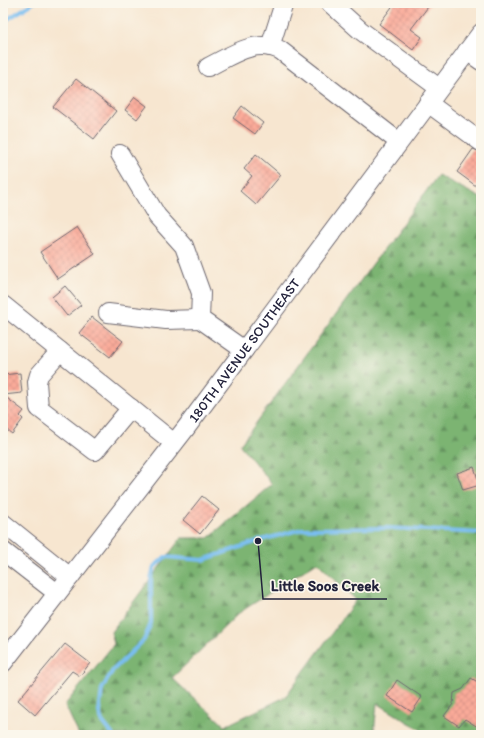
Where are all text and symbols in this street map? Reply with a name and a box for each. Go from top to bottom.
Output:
street label: 180TH AVENUE SOUTHEAST [185,275,304,426]
callout: Little Soos Creek [263,572,387,599]
text: Little Soos Creek [271,577,379,595]

